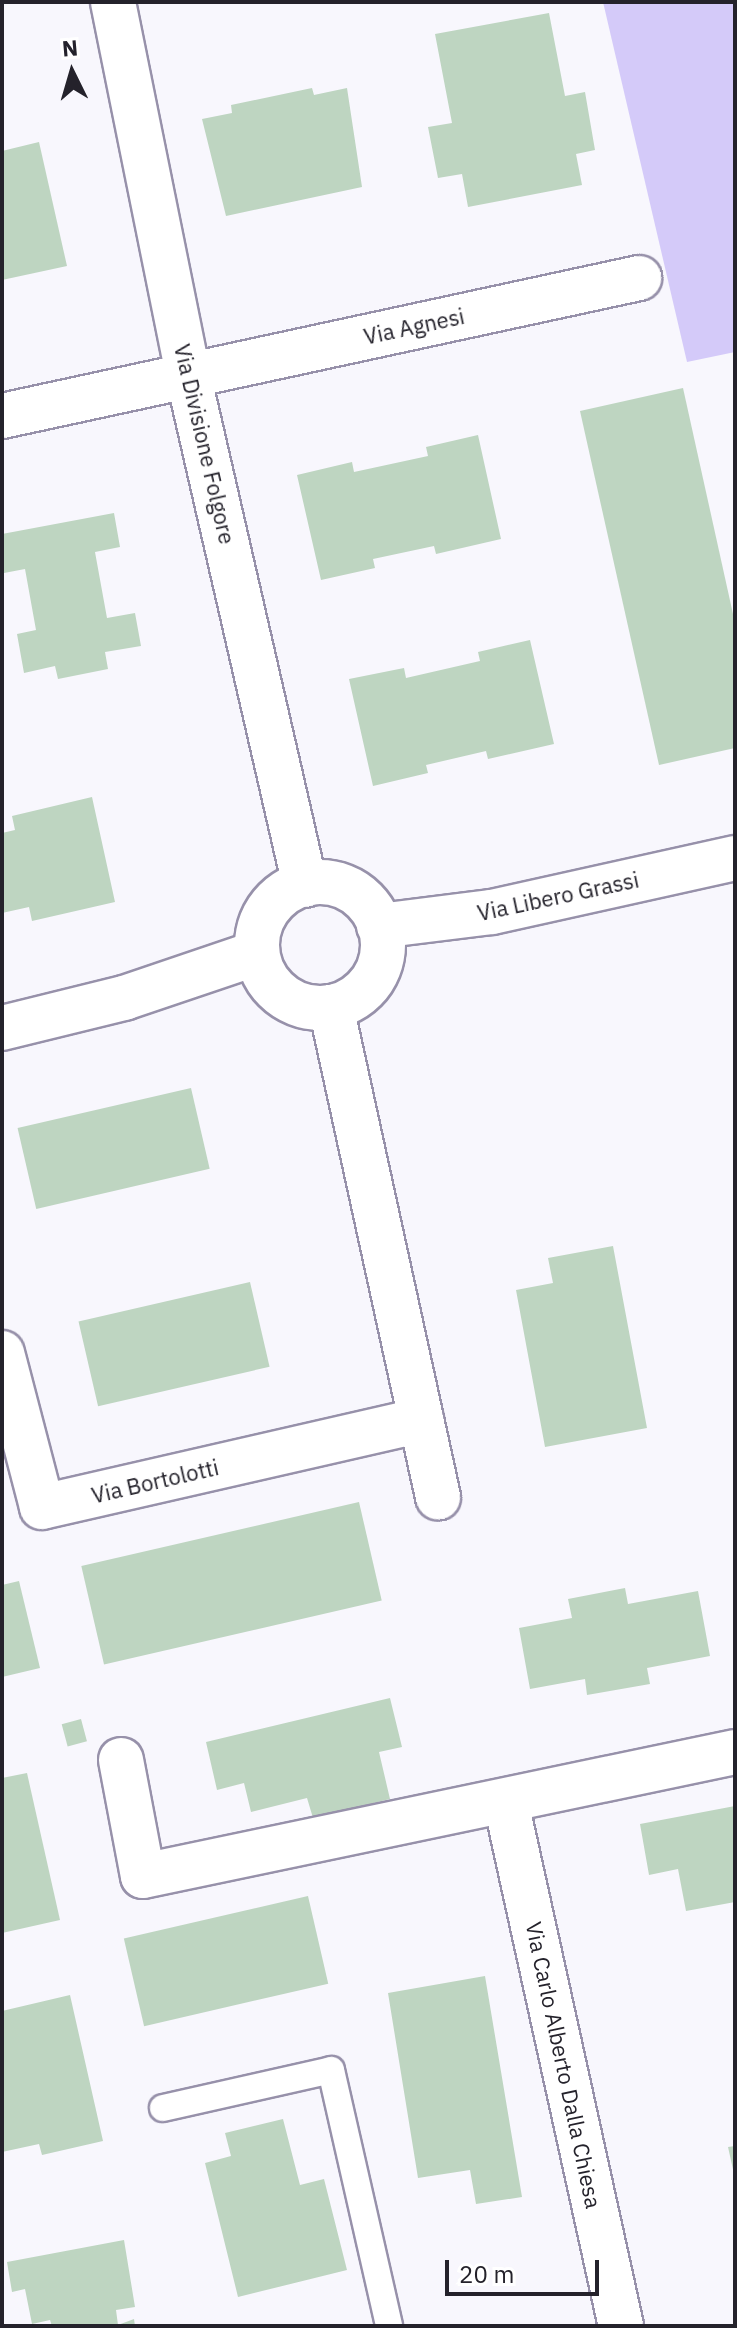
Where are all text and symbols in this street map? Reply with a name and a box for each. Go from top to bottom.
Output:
north arrow [32,32,112,112]
text: N [61,32,79,63]
street label: Via Agnesi [361,302,467,350]
street label: Via Divisione Folgore [169,341,241,547]
street label: Via Libero Grassi [475,866,641,926]
street label: Via Bortolotti [89,1454,221,1508]
street label: Via Carlo Alberto Dalla Chiesa [521,1919,607,2211]
scale bar [449,2244,603,2294]
text: 20 m [459,2258,514,2290]

